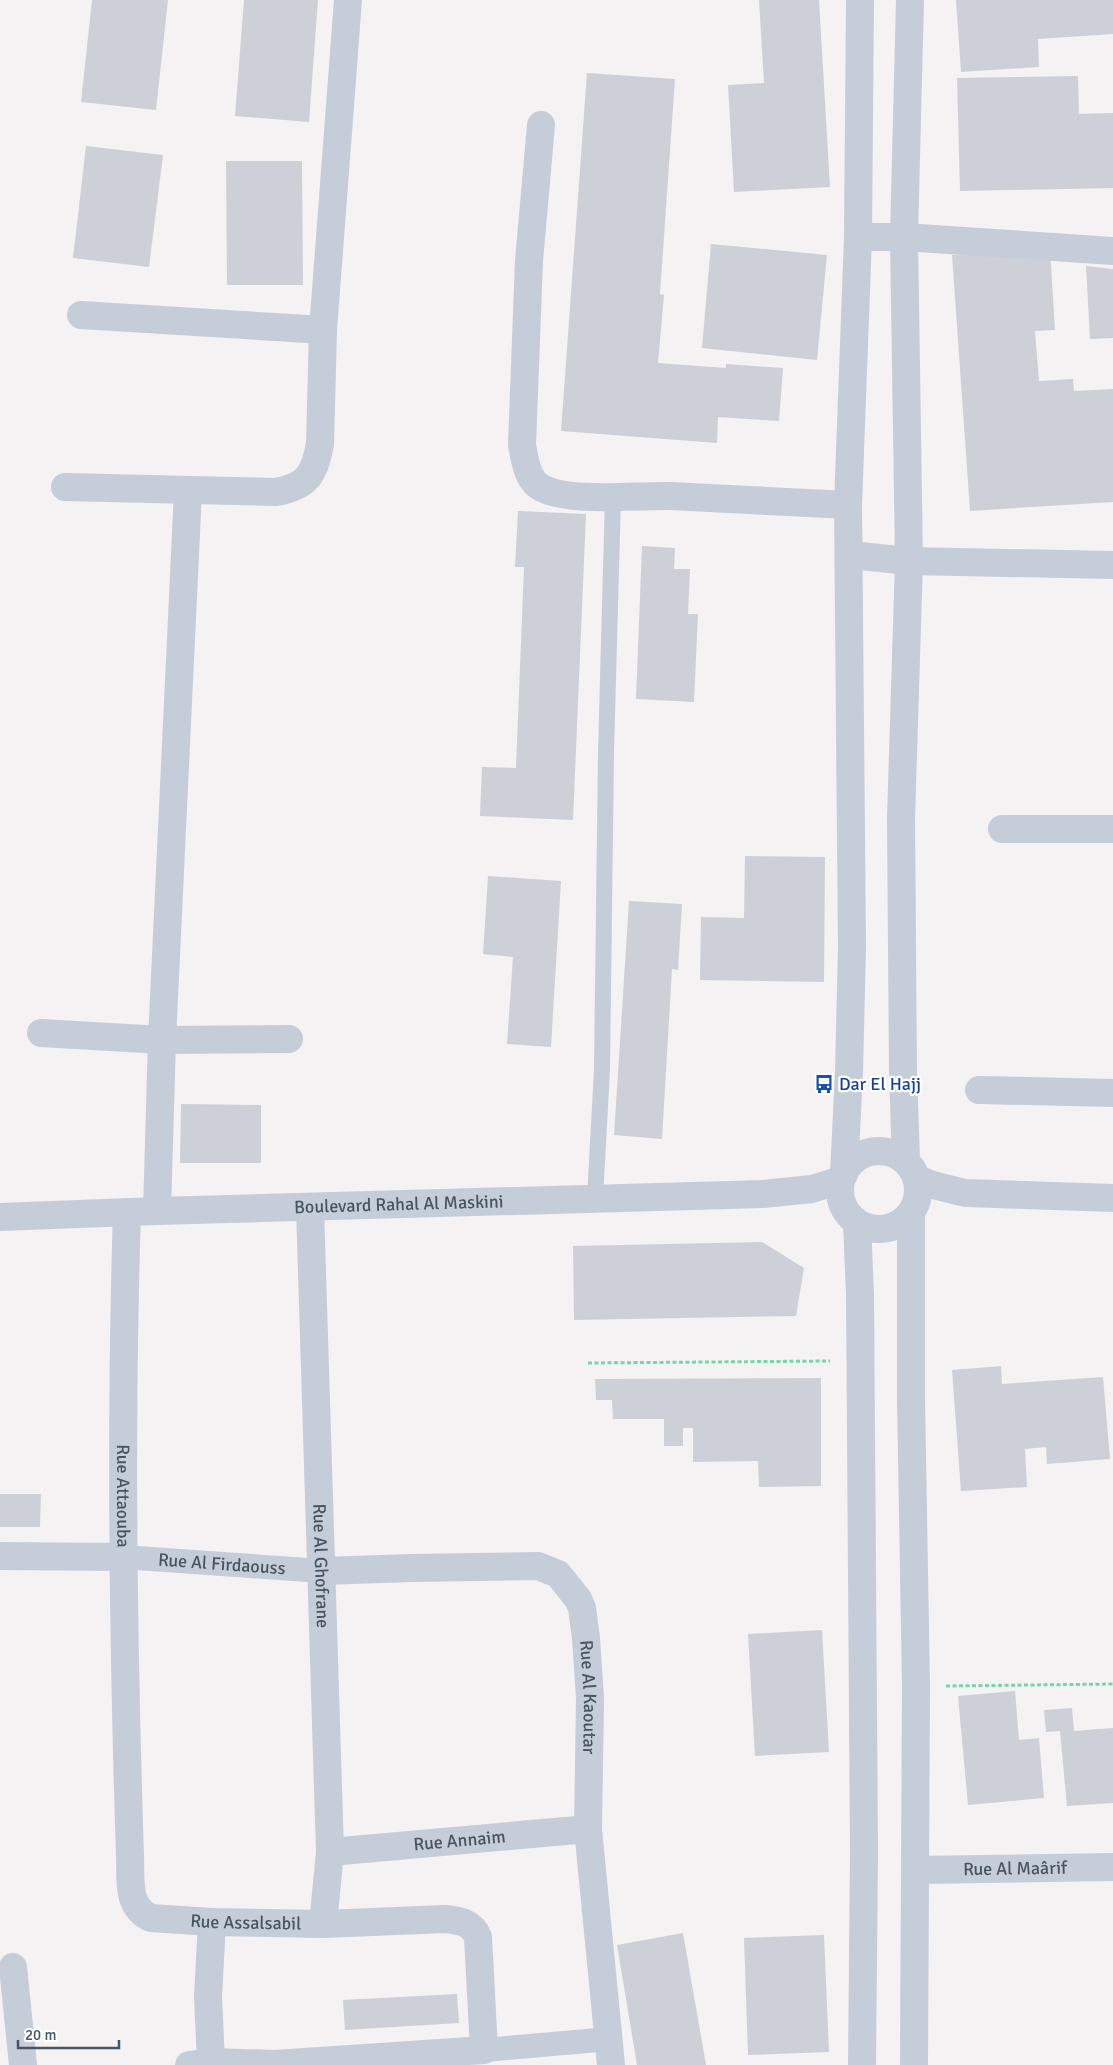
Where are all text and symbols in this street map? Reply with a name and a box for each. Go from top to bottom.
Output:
bus stop icon: Dar El Hajj [813,1073,835,1095]
place label: Dar El Hajj [839,1073,921,1095]
street label: Boulevard Rahal Al Maskini [294,1190,504,1218]
street label: Rue Attaouba [112,1444,134,1548]
street label: Rue Al Ghofrane [308,1503,334,1629]
street label: Rue Al Firdaouss [157,1548,286,1579]
street label: Rue Al Kaoutar [575,1639,601,1755]
street label: Rue Annaim [413,1825,506,1856]
street label: Rue Al Maârif [963,1857,1068,1880]
street label: Rue Assalsabil [190,1910,302,1935]
scale bar [18,2018,119,2050]
text: 20 m [25,2026,56,2044]

